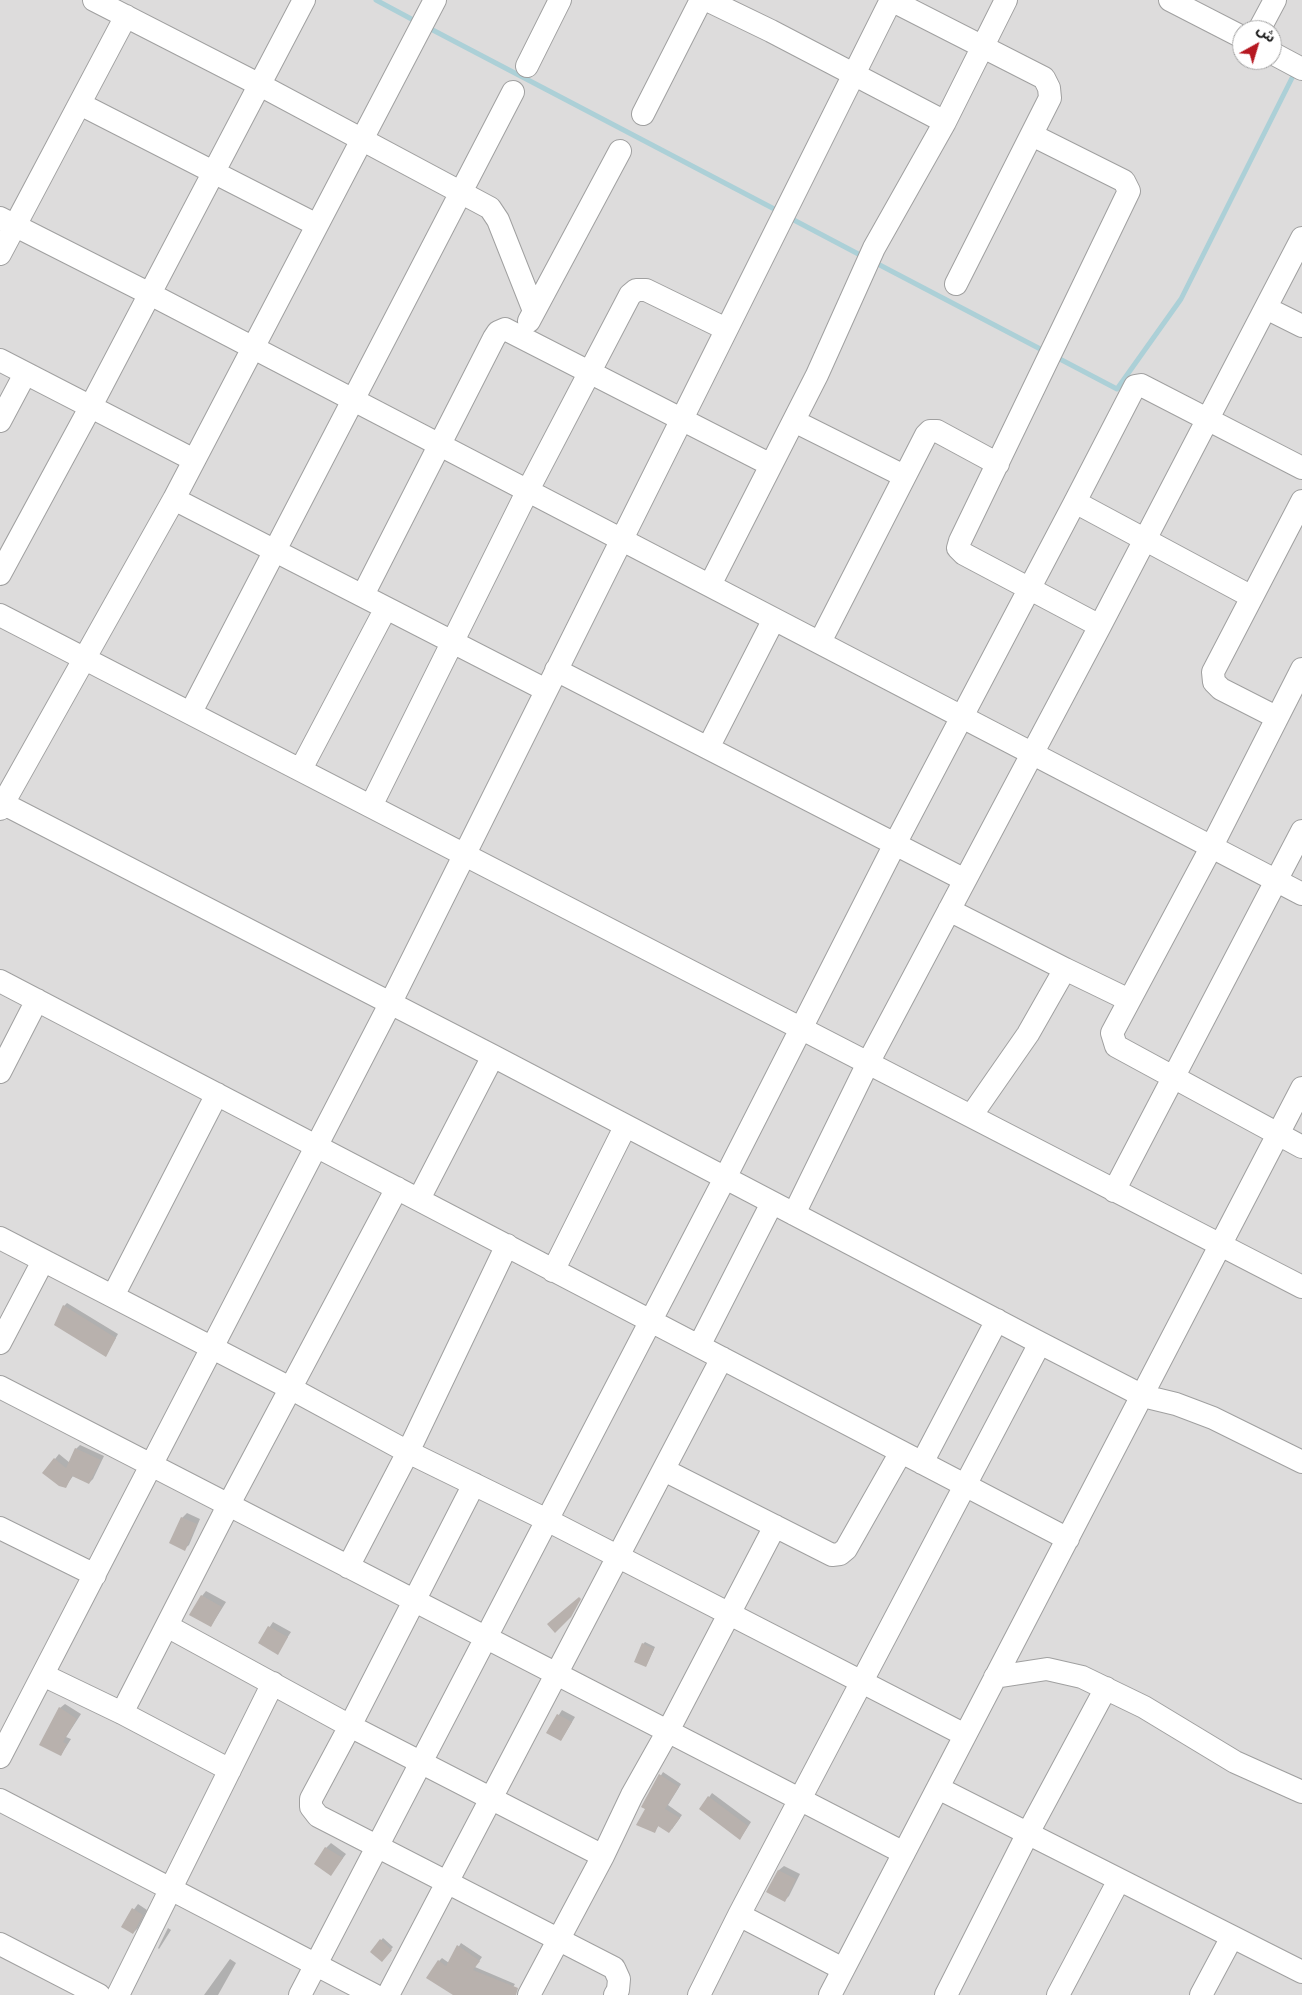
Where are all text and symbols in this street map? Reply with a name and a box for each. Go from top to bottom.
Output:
north arrow [1232,20,1282,70]
text: ش [1253,21,1279,46]

